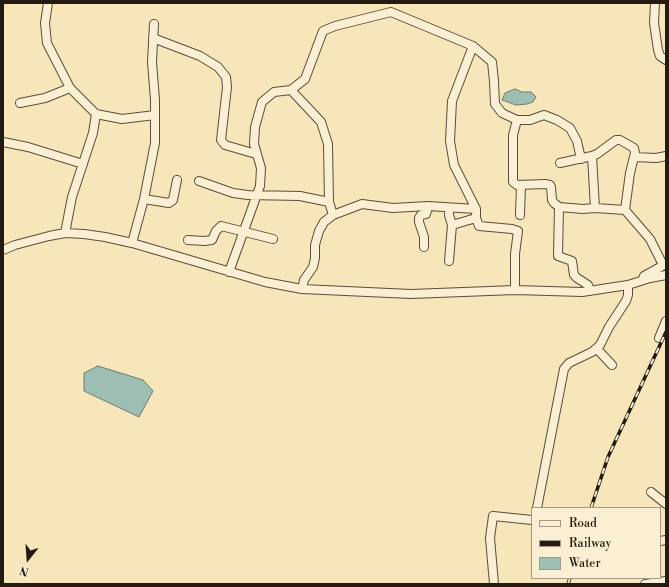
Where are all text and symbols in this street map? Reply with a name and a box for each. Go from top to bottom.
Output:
legend [531,507,661,579]
text: Road [569,516,597,531]
text: Railway [569,536,611,551]
north arrow [8,539,48,579]
text: Water [569,556,601,571]
text: N [18,563,31,578]

